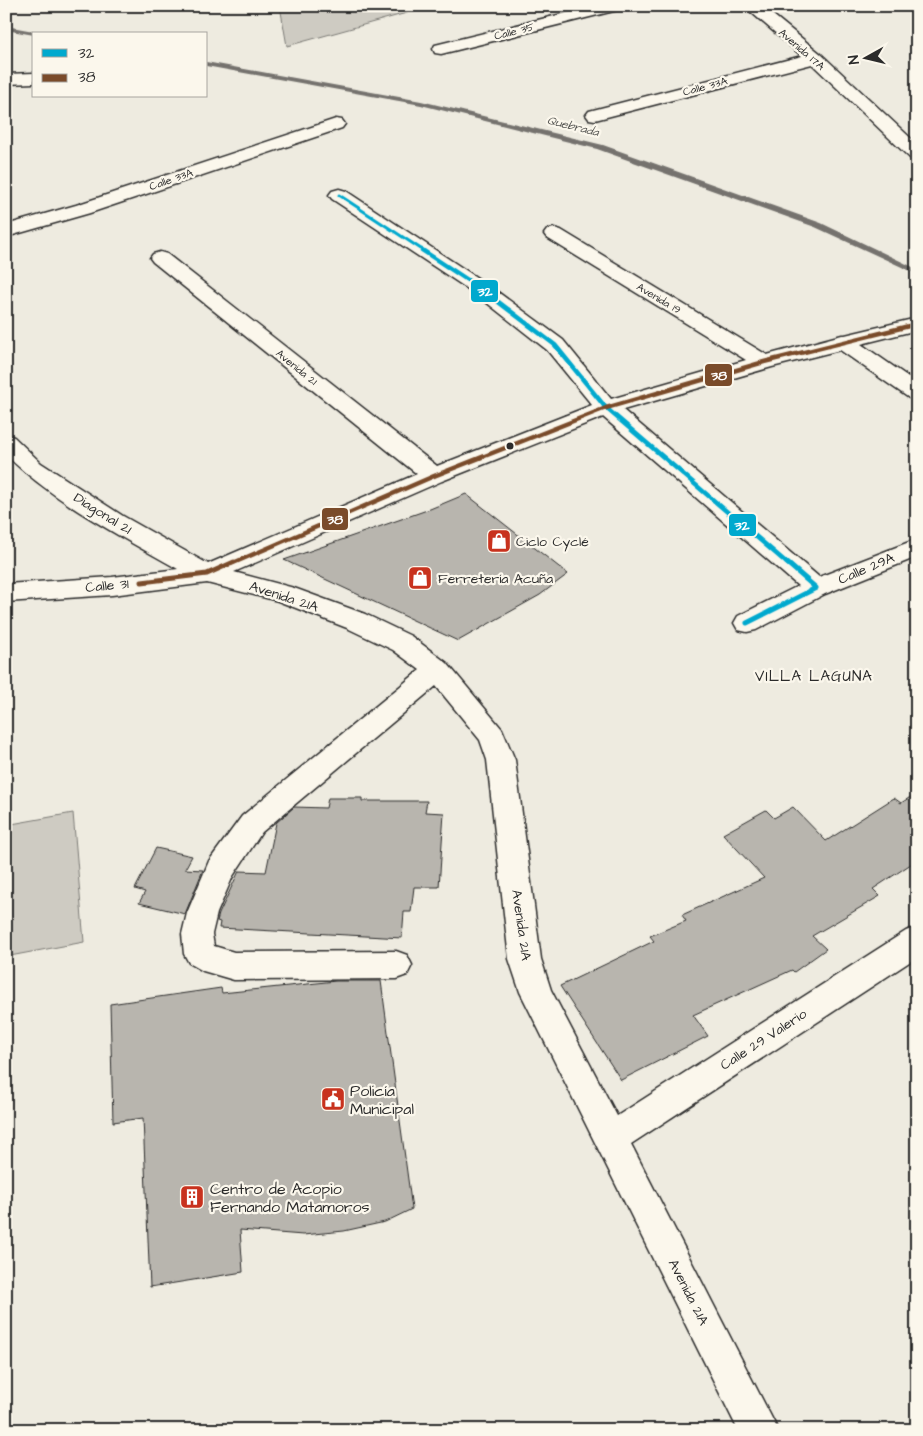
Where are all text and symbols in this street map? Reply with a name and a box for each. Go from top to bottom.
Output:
street label: Calle 35 [493,19,536,44]
street label: Avenida 17A [775,25,828,74]
legend [32,32,208,98]
north arrow [840,32,890,82]
text: 32 [78,43,95,64]
text: N [844,54,865,65]
text: 38 [78,67,96,88]
street label: Calle 33A [681,73,729,100]
water label: Quebrada [545,112,601,141]
street label: Calle 33A [147,165,195,194]
line badge: 32 [470,279,499,303]
street label: Avenida 19 [634,279,684,318]
text: 32 [476,282,494,302]
street label: Avenida 21 [273,346,321,389]
line badge: 38 [704,363,733,387]
text: 38 [710,366,727,386]
unlabelled marker [505,441,515,451]
street label: Diagonal 21 [70,488,136,540]
line badge: 38 [321,507,349,531]
text: 38 [326,510,343,530]
line badge: 32 [728,513,757,537]
text: 32 [733,516,751,536]
shop icon: Ciclo Cyclé [486,528,512,554]
place label: Ciclo Cyclé [516,532,589,552]
street label: Calle 29A [835,548,898,590]
shop icon: Ferretería Acuña [407,565,433,591]
place label: Ferretería Acuña [438,569,553,589]
street label: Calle 31 [85,574,130,598]
street label: Avenida 21A [247,576,321,618]
district label: VILLA LAGUNA [755,666,873,687]
street label: Avenida 21A [506,888,536,962]
street label: Calle 29 Valerio [716,1004,811,1075]
place label: Policía Municipal [350,1080,414,1120]
public building icon: Policía Municipal [320,1086,346,1112]
place label: Centro de Acopio Fernando Matamoros [210,1178,370,1218]
building icon: Centro de Acopio Fernando Matamoros [179,1184,205,1210]
street label: Avenida 21A [663,1256,713,1329]

